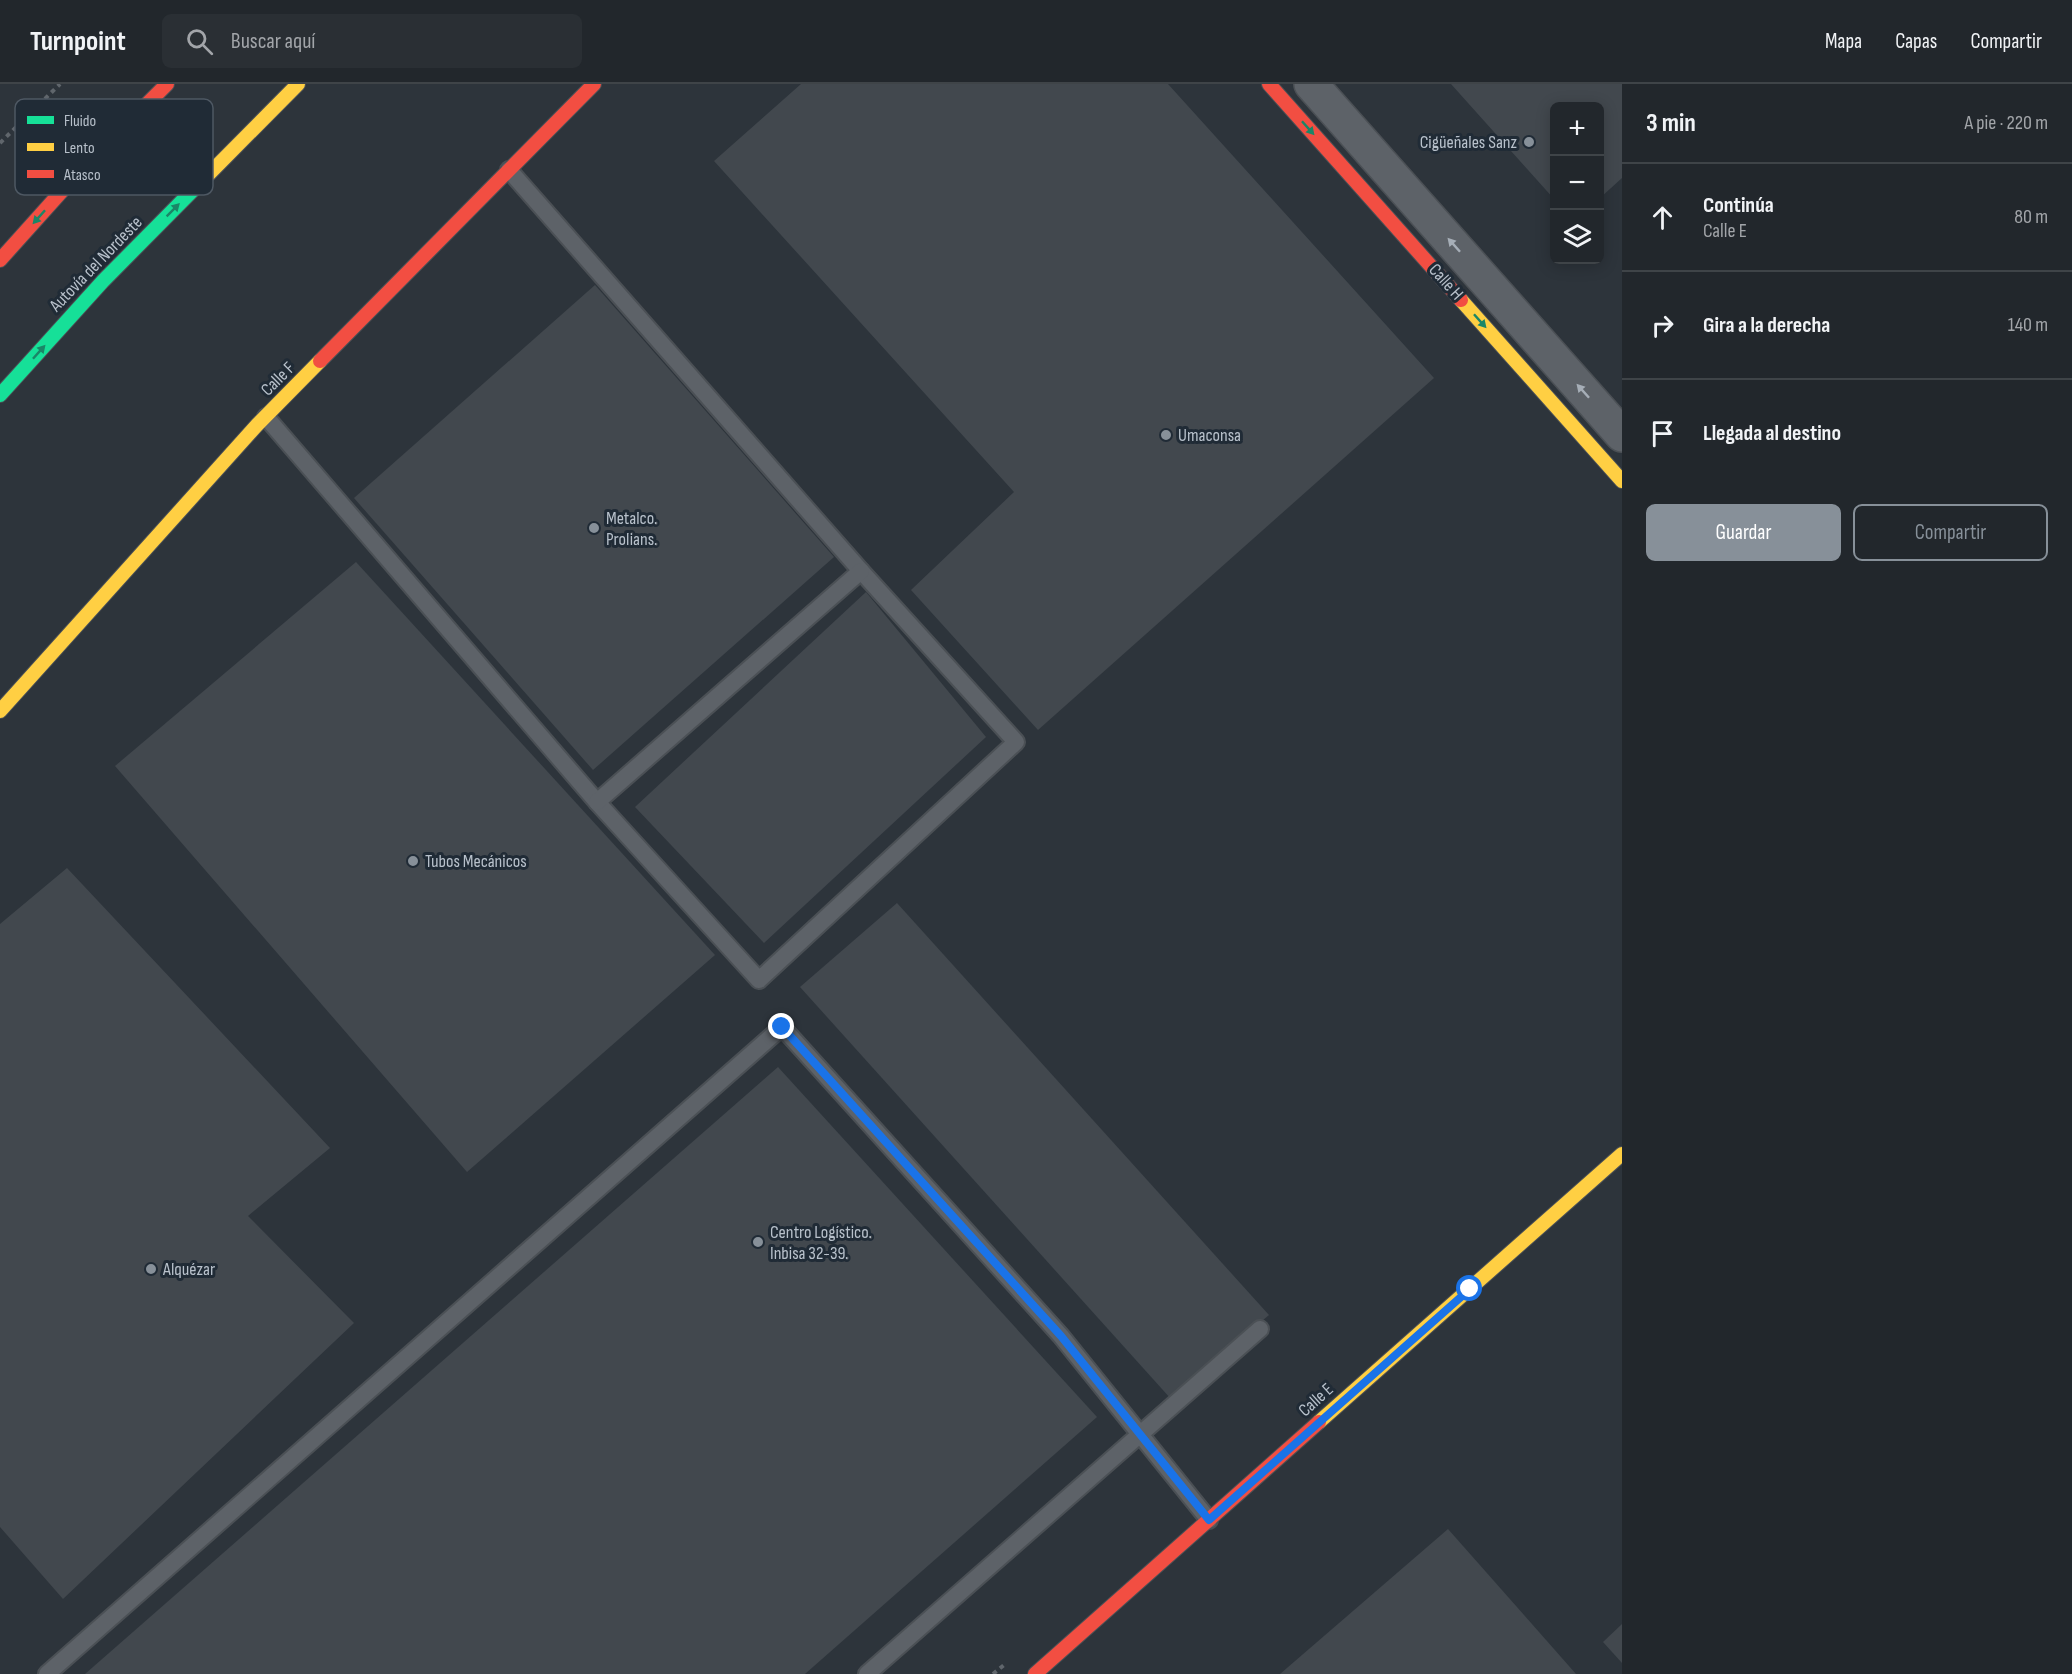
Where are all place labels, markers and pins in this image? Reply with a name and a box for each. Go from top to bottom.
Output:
place label: Cigüeñales Sanz [1420,132,1518,153]
marker: Cigüeñales Sanz [1522,135,1536,149]
place label: Umaconsa [1178,425,1241,446]
marker: Umaconsa [1159,428,1173,442]
place label: Metalco. Prolians. [606,508,658,550]
marker: Metalco. Prolians. [587,521,601,535]
place label: Tubos Mecánicos [425,851,527,872]
marker: Tubos Mecánicos [406,854,420,868]
place label: Centro Logístico. Inbisa 32-39. [770,1222,872,1264]
marker: Centro Logístico. Inbisa 32-39. [751,1235,765,1249]
place label: Alquézar [162,1259,215,1280]
marker: Alquézar [144,1262,158,1276]

